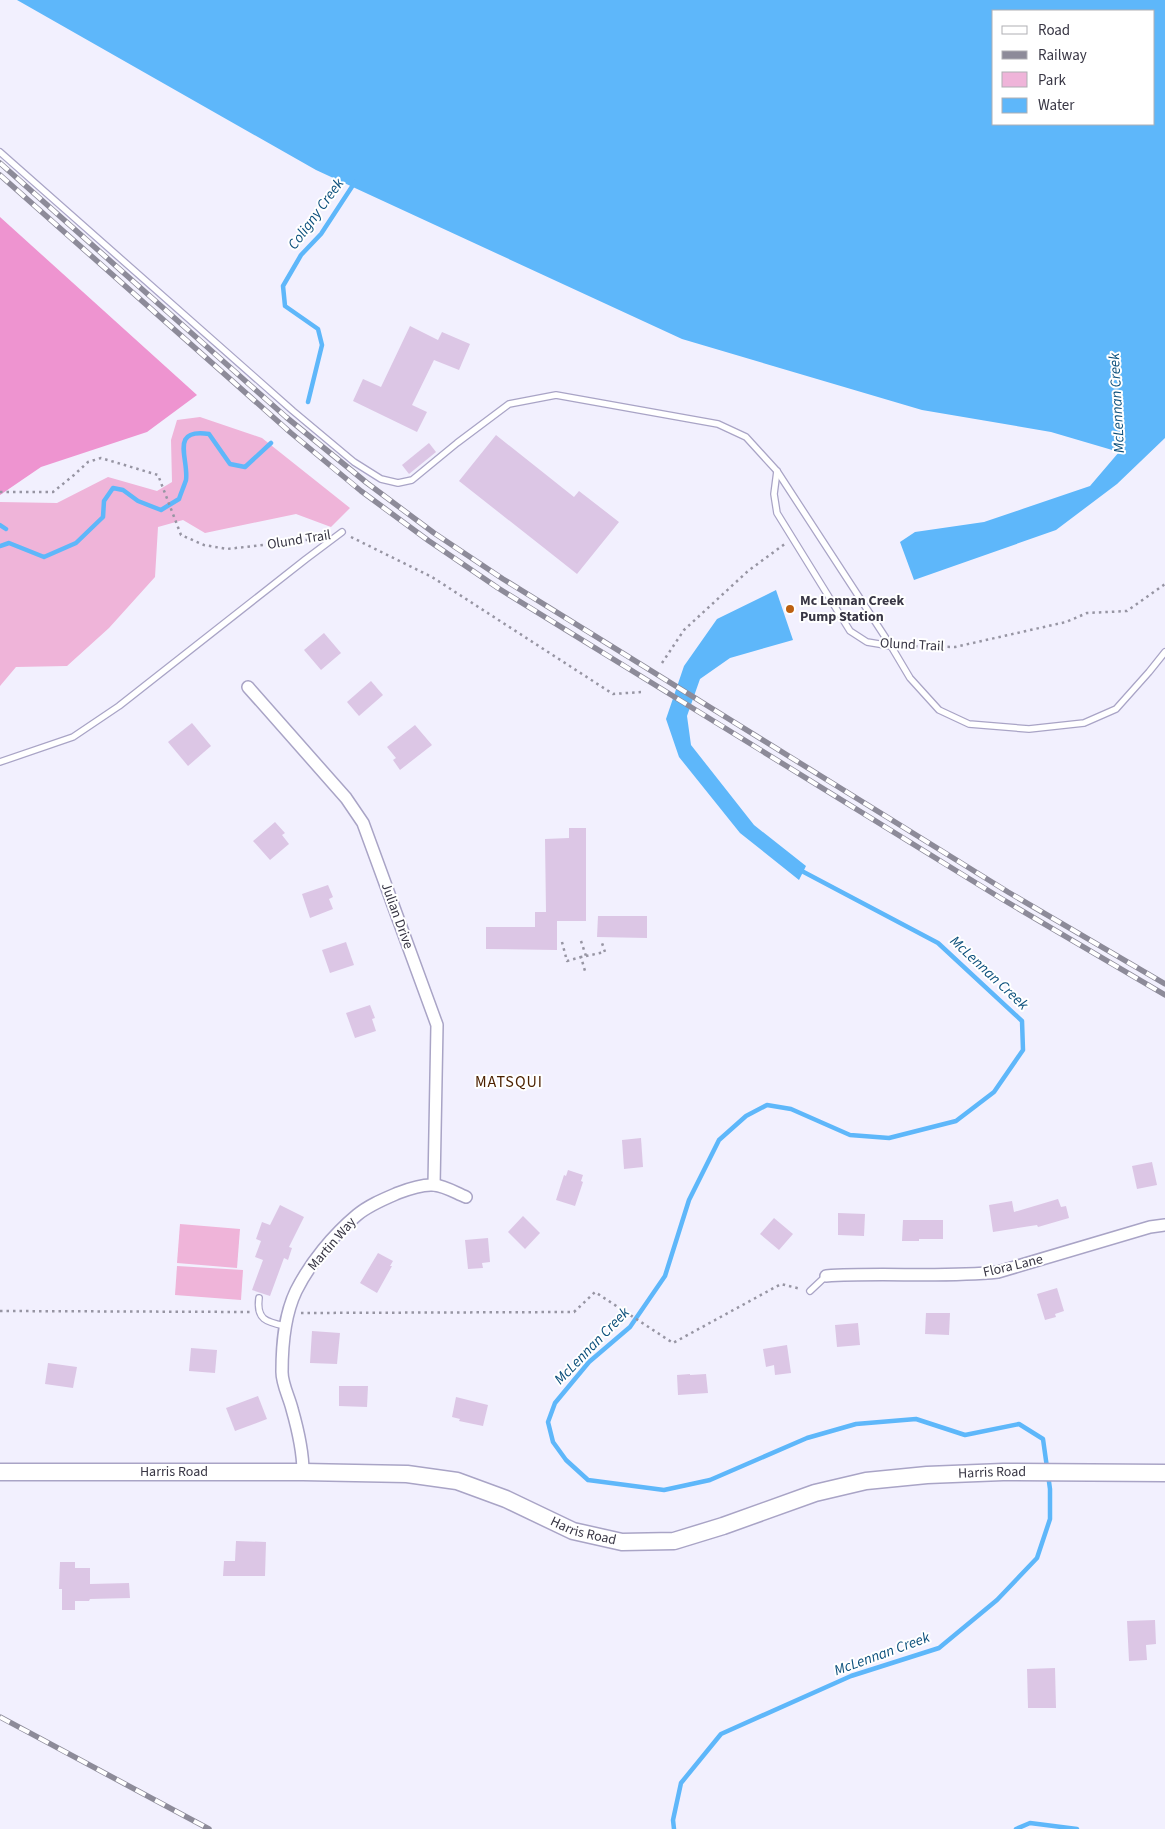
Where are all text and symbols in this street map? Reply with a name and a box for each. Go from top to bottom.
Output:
legend [992,10,1155,125]
text: Road [1038,20,1070,41]
text: Railway [1038,45,1087,66]
text: Park [1038,70,1067,91]
text: Water [1038,95,1075,116]
water label: Coligny Creek [283,173,350,254]
water label: McLennan Creek [1104,351,1130,454]
street label: Olund Trail [266,525,333,555]
place label: Mc Lennan Creek Pump Station [800,591,905,627]
marker: Mc Lennan Creek Pump Station [784,603,796,615]
street label: Olund Trail [879,633,945,657]
street label: Julian Drive [376,880,418,952]
water label: McLennan Creek [945,931,1034,1016]
district label: MATSQUI [475,1071,543,1093]
street label: Martin Way [303,1213,361,1275]
street label: Flora Lane [981,1249,1045,1283]
water label: McLennan Creek [550,1302,635,1389]
street label: Harris Road [140,1462,208,1482]
street label: Harris Road [958,1462,1026,1484]
street label: Harris Road [547,1512,618,1550]
water label: McLennan Creek [831,1627,934,1681]

